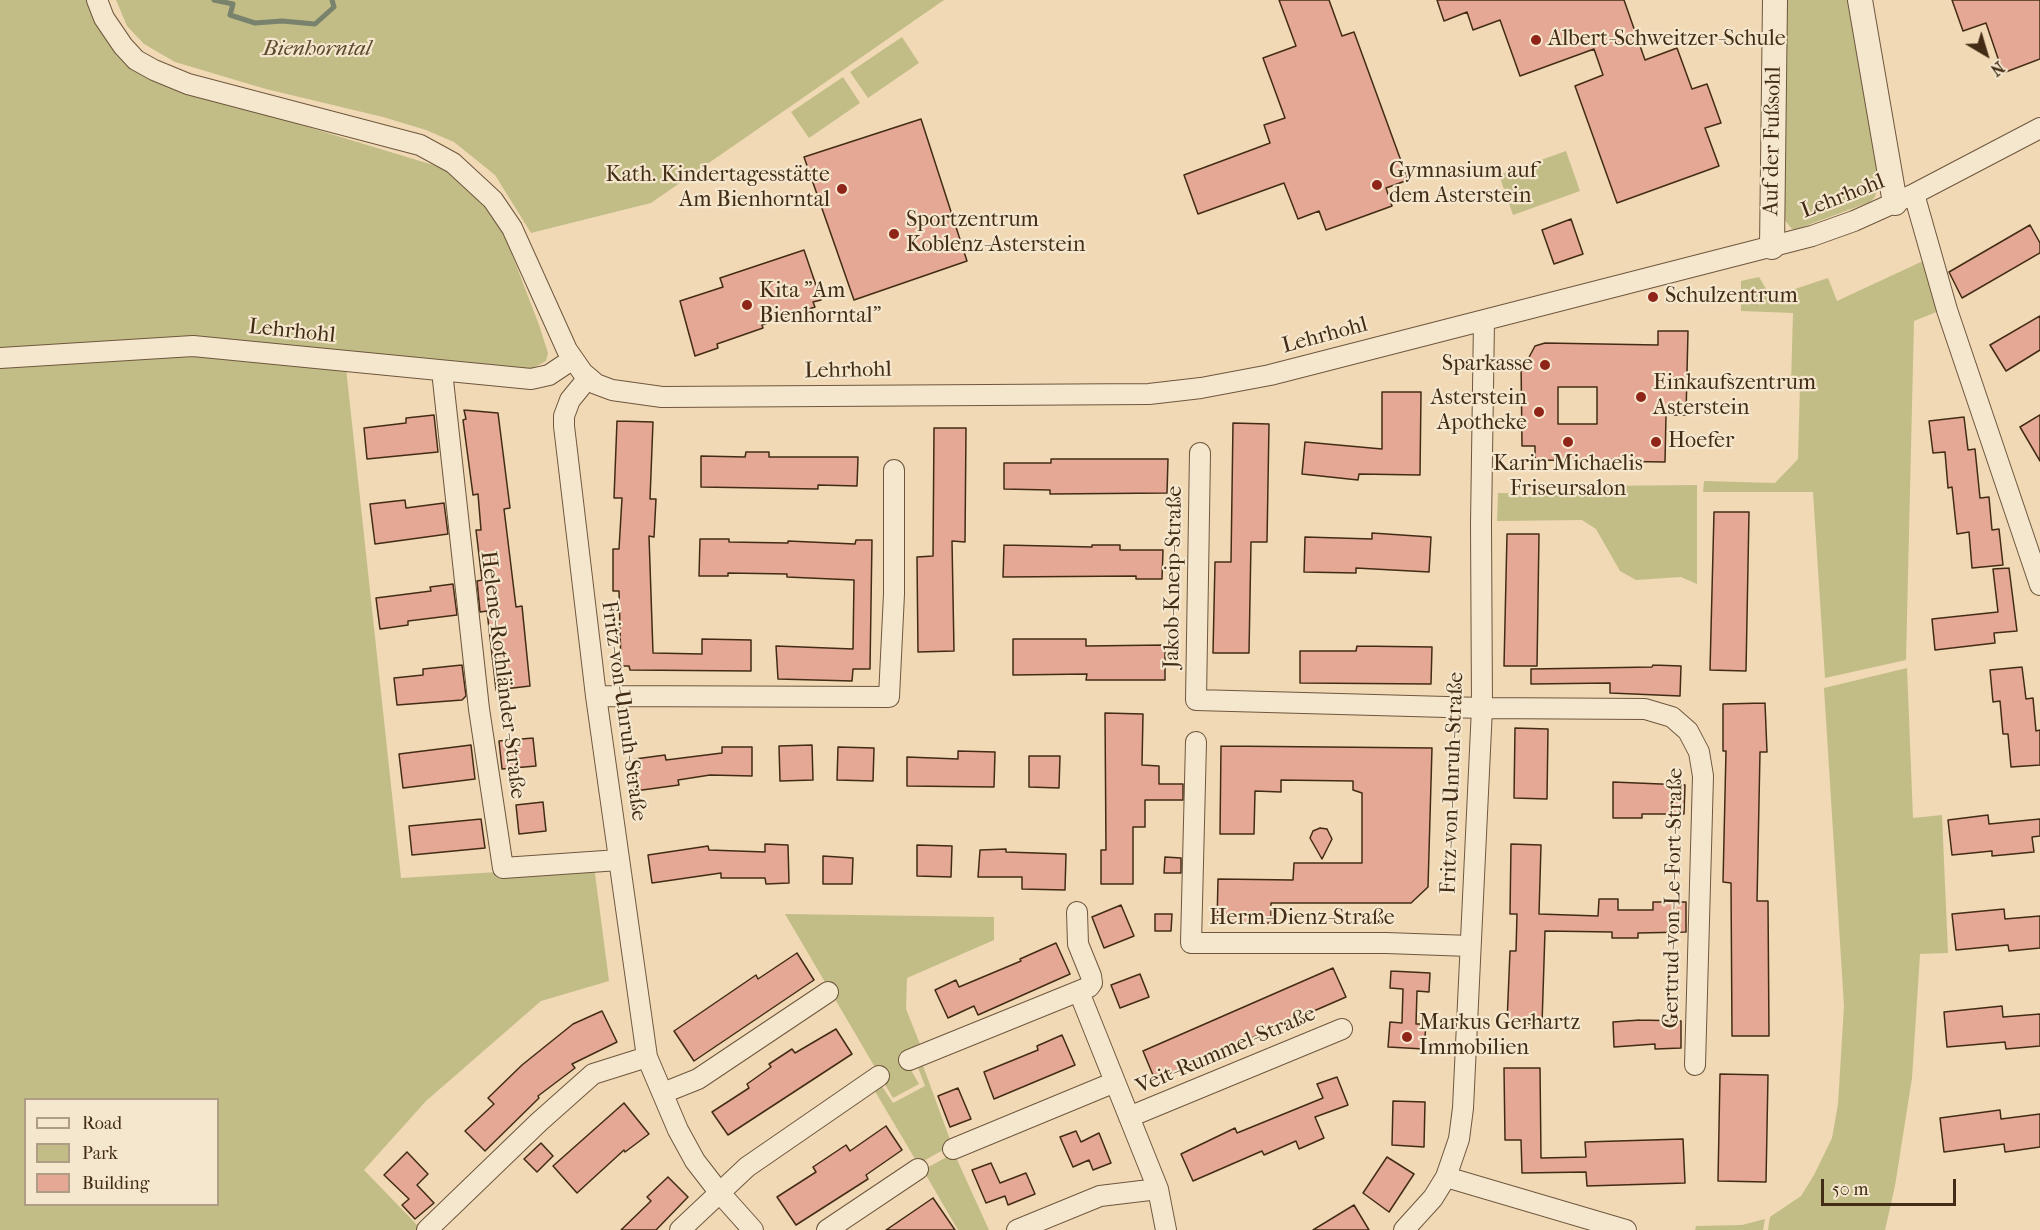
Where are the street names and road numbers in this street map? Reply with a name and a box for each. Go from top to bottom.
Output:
street label: Auf der Fußsohl [1758,66,1788,216]
street label: Lehrhohl [1797,169,1889,225]
street label: Lehrhohl [1279,312,1371,360]
street label: Lehrhohl [247,314,337,350]
street label: Lehrhohl [804,357,892,385]
street label: Jakob-Kneip-Straße [1159,485,1189,669]
street label: Helene-Rothländer-Straße [474,550,530,800]
street label: Fritz-von-Unruh-Straße [594,599,652,823]
street label: Fritz-von-Unruh-Straße [1436,671,1470,895]
street label: Gertrud-von-Le-Fort-Straße [1659,767,1689,1029]
street label: Herm-Dienz-Straße [1209,906,1395,932]
street label: Veit-Rummel-Straße [1132,1001,1320,1101]

